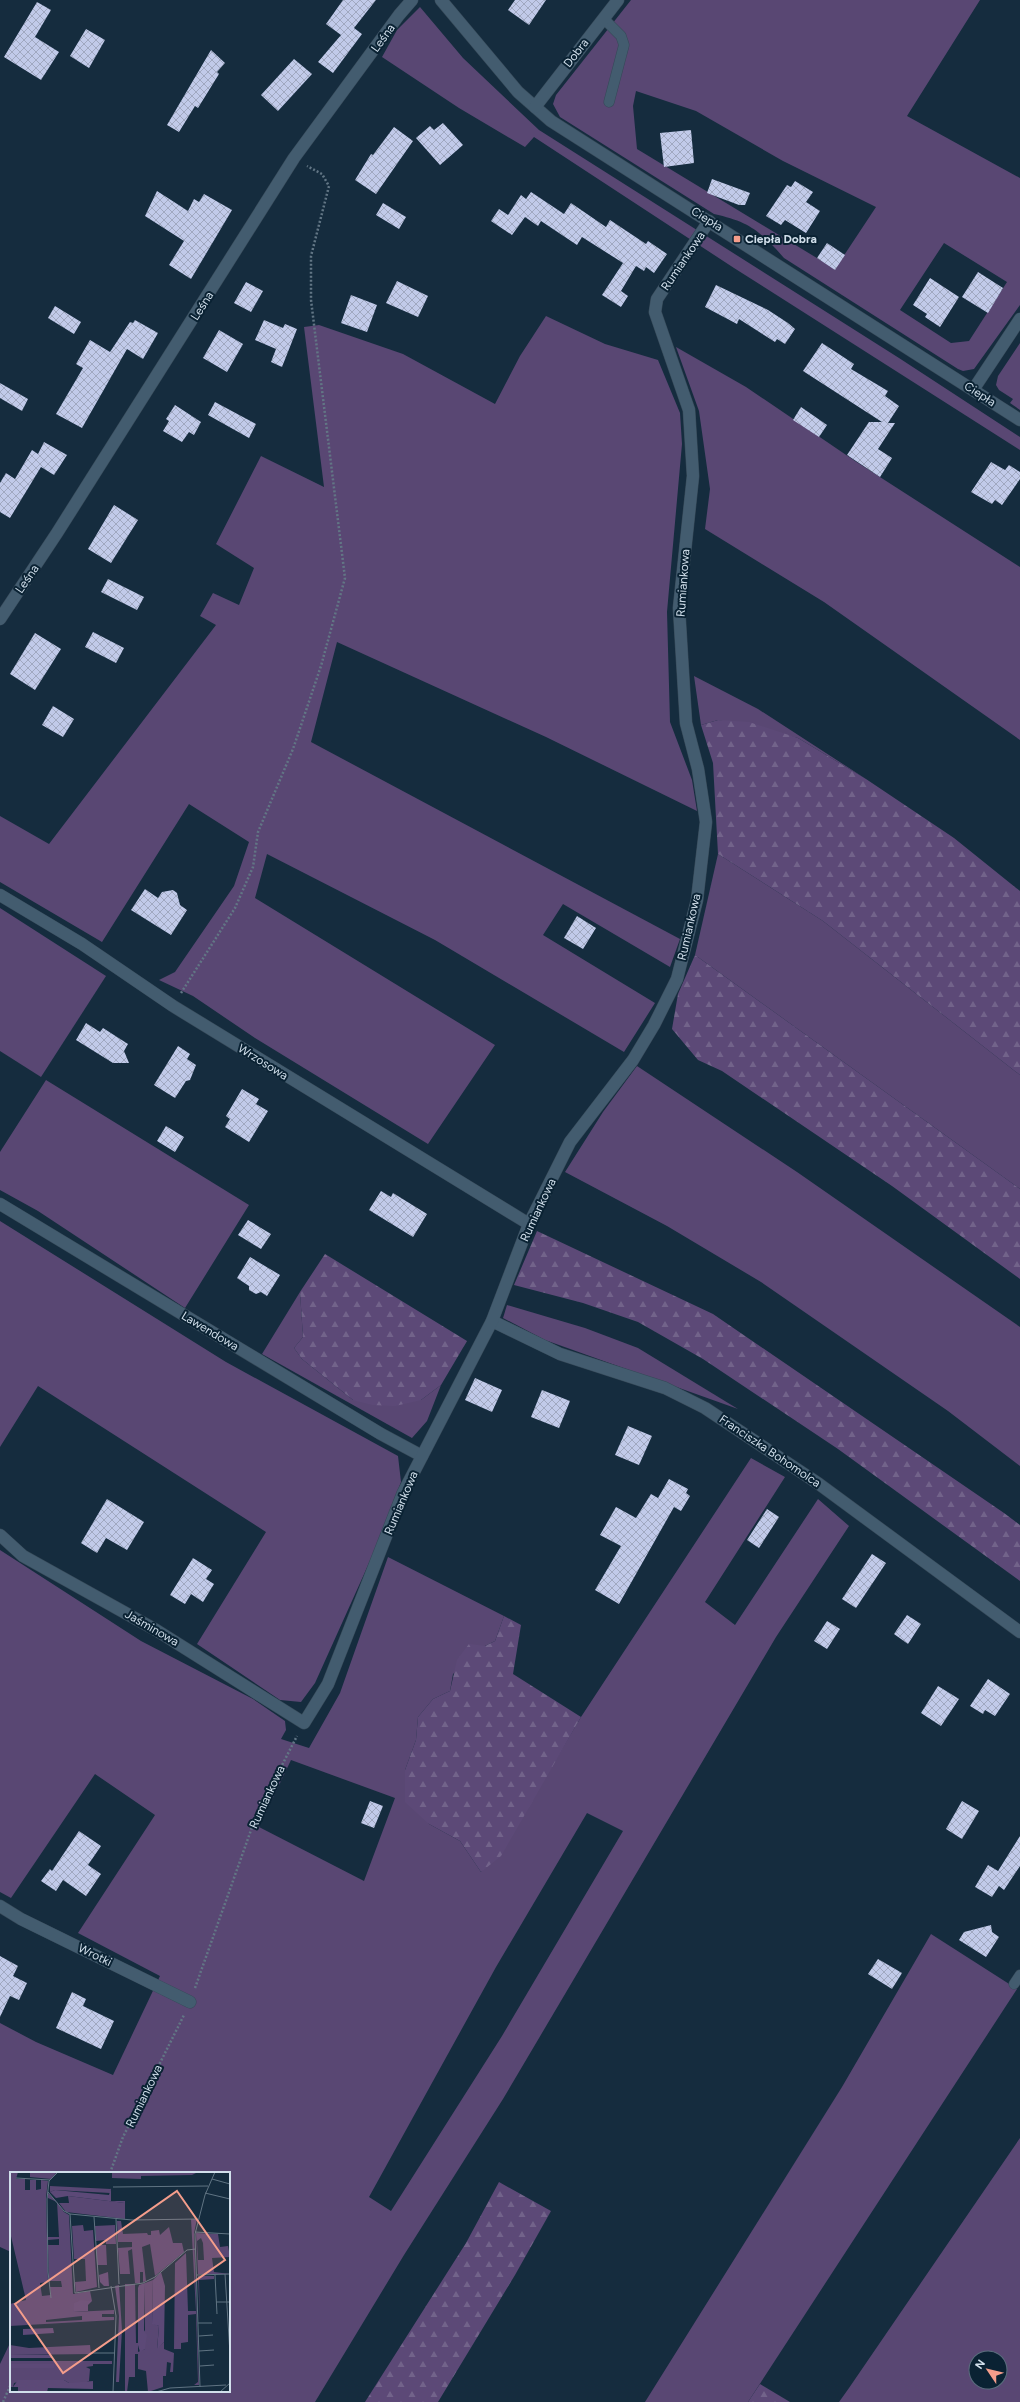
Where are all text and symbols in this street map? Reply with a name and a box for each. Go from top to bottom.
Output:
street label: Leśna [368,21,398,55]
street label: Dobra [560,36,592,70]
street label: Ciepła [689,204,725,234]
street label: Rumiankowa [658,229,708,293]
place label: Ciepła Dobra [745,232,817,246]
marker: Ciepła Dobra [732,234,742,244]
street label: Leśna [188,289,216,323]
street label: Ciepła [962,379,998,409]
street label: Rumiankowa [674,549,692,617]
street label: Leśna [12,562,42,596]
street label: Rumiankowa [675,892,703,962]
street label: Wrzosowa [235,1041,291,1083]
street label: Rumiankowa [517,1176,559,1244]
street label: Lawendowa [179,1309,241,1353]
street label: Franciszka Bohomolca [717,1412,823,1490]
street label: Rumiankowa [381,1469,421,1537]
street label: Jaśminowa [123,1607,181,1649]
street label: Rumiankowa [246,1763,288,1831]
street label: Wrotki [76,1941,114,1969]
street label: Rumiankowa [123,2062,165,2130]
inset map [10,2172,230,2392]
north arrow [968,2350,1008,2390]
text: N [972,2357,988,2372]

